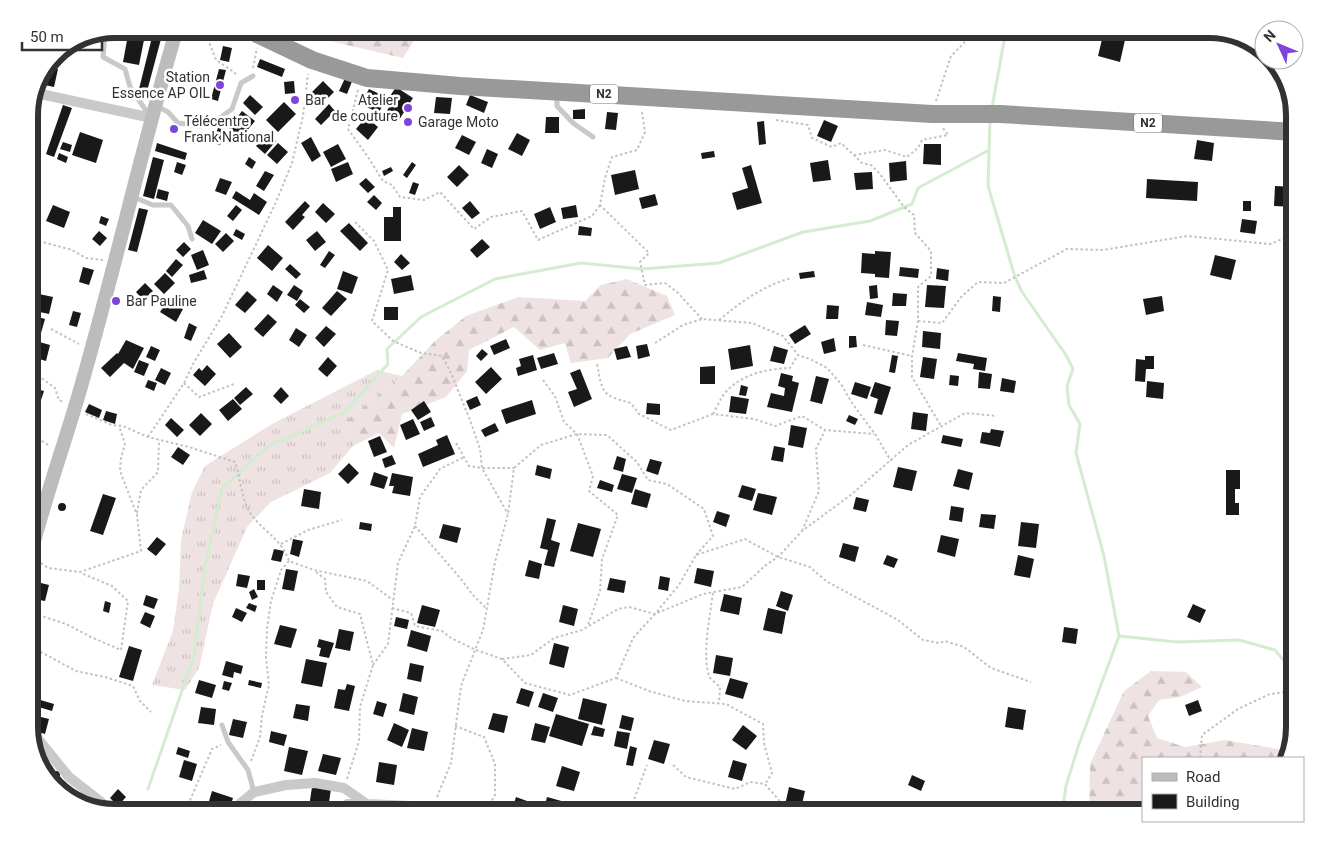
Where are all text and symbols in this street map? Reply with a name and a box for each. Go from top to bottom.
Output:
scale bar [22,20,102,52]
north arrow [1254,20,1304,70]
text: N [1260,27,1279,45]
text: 50 m [30,28,64,46]
place label: Station Essence AP OIL [112,69,210,101]
marker: Station Essence AP OIL [214,79,226,91]
road number: N2 [590,85,618,104]
place label: Bar [305,92,326,108]
place label: Atelier de couture [332,92,398,124]
marker: Bar [289,94,301,106]
marker: Atelier de couture [402,102,414,114]
place label: Télécentre Frank National [184,113,274,145]
place label: Garage Moto [418,114,499,130]
road number: N2 [1134,114,1162,132]
marker: Garage Moto [402,116,414,128]
marker: Télécentre Frank National [168,123,180,135]
place label: Bar Pauline [126,293,197,309]
marker: Bar Pauline [110,295,122,307]
legend [1142,757,1304,822]
text: Road [1186,768,1220,786]
text: Building [1186,793,1240,811]

